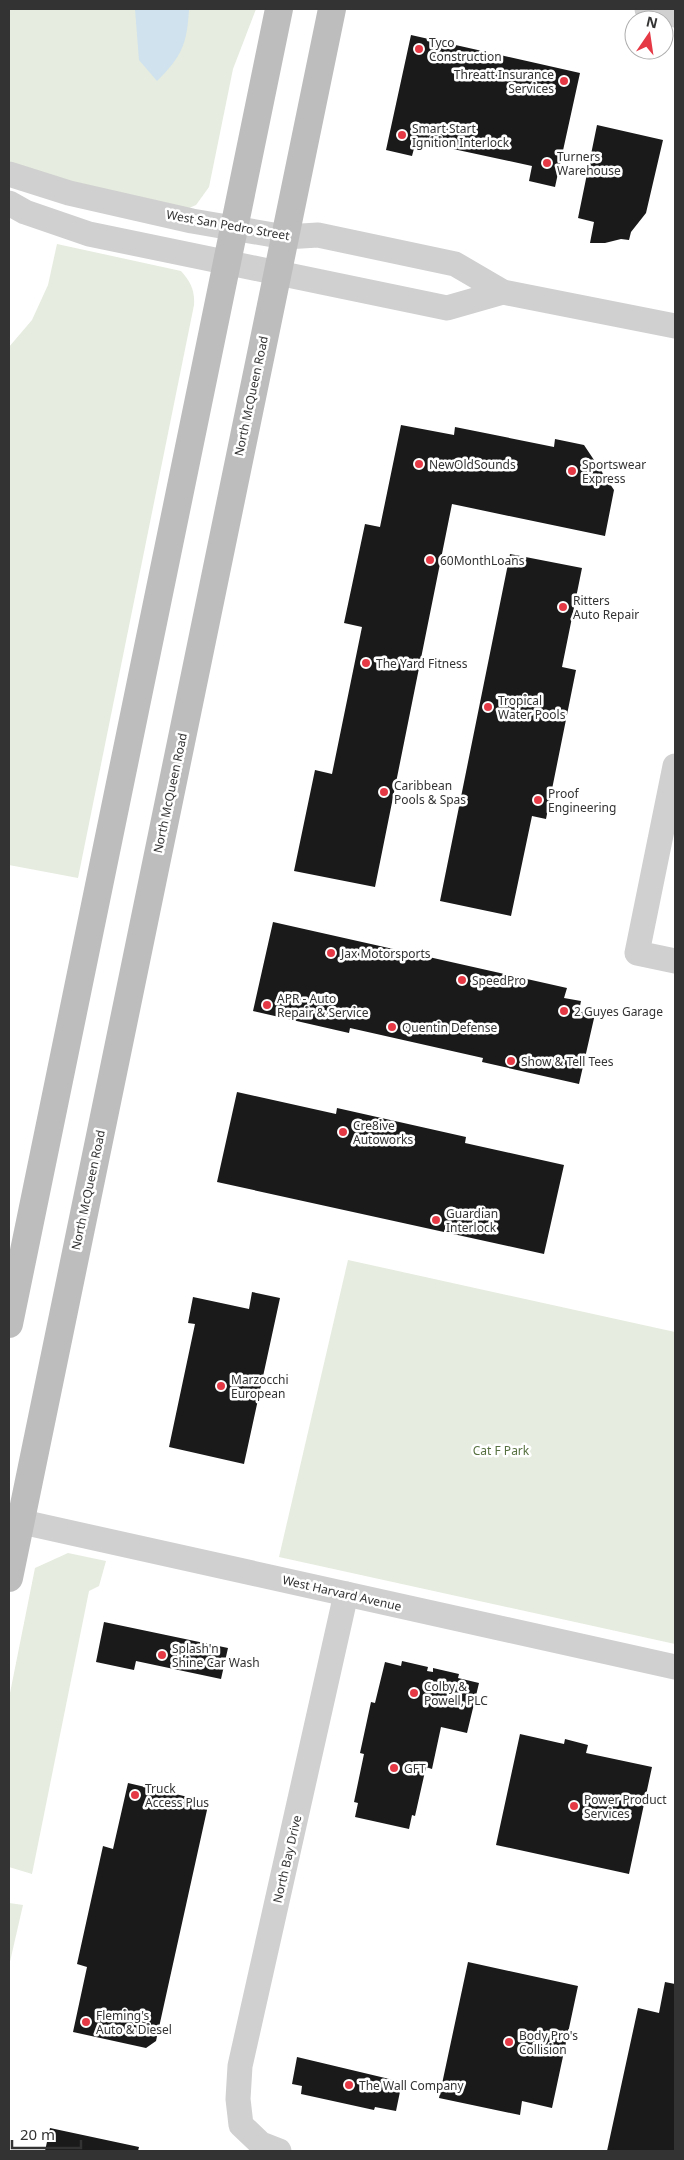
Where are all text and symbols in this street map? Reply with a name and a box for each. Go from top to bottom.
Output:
north arrow [624,10,674,60]
text: N [644,11,660,32]
place label: Tyco Construction [429,34,502,65]
marker: Tyco Construction [413,43,425,55]
place label: Threatt Insurance Services [454,66,554,97]
marker: Threatt Insurance Services [558,75,570,87]
place label: Smart Start Ignition Interlock [412,120,510,151]
marker: Smart Start Ignition Interlock [396,129,408,141]
place label: Turners Warehouse [557,148,621,179]
marker: Turners Warehouse [541,157,553,169]
street label: West San Pedro Street [165,206,292,244]
street label: North McQueen Road [230,334,272,458]
place label: NewOldSounds [429,456,516,473]
place label: Sportswear Express [582,456,646,487]
marker: NewOldSounds [413,458,425,470]
marker: Sportswear Express [566,465,578,477]
place label: 60MonthLoans [440,552,525,569]
marker: 60MonthLoans [424,554,436,566]
place label: Ritters Auto Repair [573,592,639,623]
marker: Ritters Auto Repair [557,601,569,613]
place label: The Yard Fitness [376,655,468,672]
marker: The Yard Fitness [360,657,372,669]
place label: Tropical Water Pools [498,692,566,723]
marker: Tropical Water Pools [482,701,494,713]
street label: North McQueen Road [149,731,191,855]
place label: Caribbean Pools & Spas [394,777,466,808]
place label: Proof Engineering [548,785,616,816]
marker: Caribbean Pools & Spas [378,786,390,798]
marker: Proof Engineering [532,794,544,806]
place label: Jax Motorsports [340,945,431,962]
marker: Jax Motorsports [325,947,337,959]
place label: SpeedPro [472,972,526,989]
marker: SpeedPro [456,974,468,986]
place label: APR - Auto Repair & Service [277,990,369,1021]
marker: APR - Auto Repair & Service [261,999,273,1011]
place label: 2 Guyes Garage [574,1003,663,1020]
marker: 2 Guyes Garage [558,1005,570,1017]
place label: Quentin Defense [402,1019,498,1036]
marker: Quentin Defense [386,1021,398,1033]
place label: Show & Tell Tees [521,1053,614,1070]
marker: Show & Tell Tees [505,1055,517,1067]
place label: Cre8ive Autoworks [353,1117,413,1148]
marker: Cre8ive Autoworks [337,1126,349,1138]
street label: North McQueen Road [67,1128,109,1252]
place label: Guardian Interlock [446,1205,498,1236]
marker: Guardian Interlock [430,1214,442,1226]
place label: Marzocchi European [231,1371,289,1402]
marker: Marzocchi European [215,1380,227,1392]
park label: Cat F Park [473,1442,530,1459]
street label: West Harvard Avenue [281,1571,403,1615]
place label: Splash'n Shine Car Wash [172,1640,260,1671]
marker: Splash'n Shine Car Wash [156,1649,168,1661]
place label: Colby & Powell, PLC [424,1678,488,1709]
marker: Colby & Powell, PLC [408,1687,420,1699]
place label: GFT [404,1760,426,1777]
marker: GFT [388,1762,400,1774]
place label: Truck Access Plus [145,1780,209,1811]
marker: Truck Access Plus [129,1789,141,1801]
place label: Power Product Services [584,1791,667,1822]
marker: Power Product Services [568,1800,580,1812]
street label: North Bay Drive [269,1813,305,1905]
place label: Fleming's Auto & Diesel [96,2007,172,2038]
marker: Fleming's Auto & Diesel [80,2016,92,2028]
place label: Body Pro's Collision [519,2027,578,2058]
marker: Body Pro's Collision [503,2036,515,2048]
place label: The Wall Company [359,2077,465,2094]
marker: The Wall Company [343,2079,355,2091]
scale bar [12,2118,81,2150]
text: 20 m [20,2124,55,2144]

